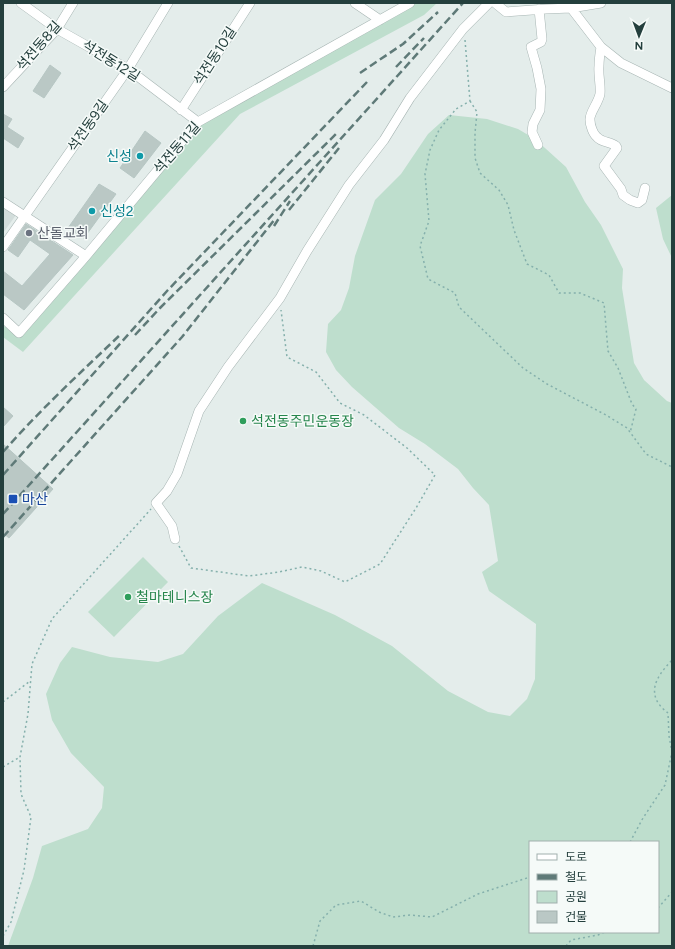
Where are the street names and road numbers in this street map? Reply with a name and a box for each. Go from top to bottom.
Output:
street label: 석전동8길 [13,18,65,74]
street label: 석전동10길 [190,24,240,88]
street label: 석전동12길 [79,37,143,85]
street label: 석전동9길 [64,97,112,155]
street label: 석전동11길 [150,119,204,177]

